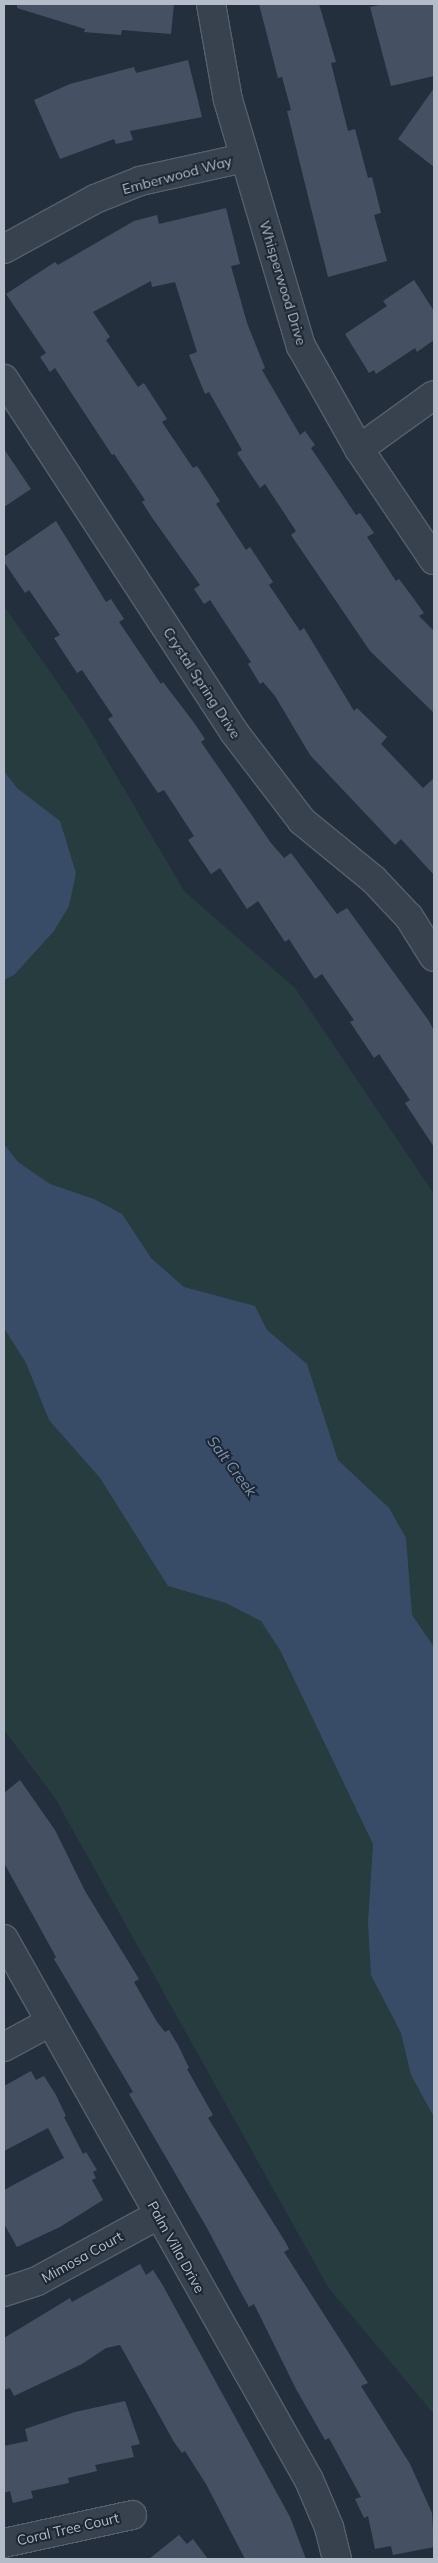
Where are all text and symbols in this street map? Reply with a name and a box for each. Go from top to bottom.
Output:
street label: Emberwood Way [120,152,234,198]
street label: Whisperwood Drive [256,219,310,347]
street label: Crystal Spring Drive [160,624,244,742]
water label: Salt Creek [204,1432,260,1500]
street label: Palm Villa Drive [144,2198,208,2296]
street label: Mimosa Court [39,2228,125,2286]
street label: Coral Tree Court [15,2509,121,2549]

